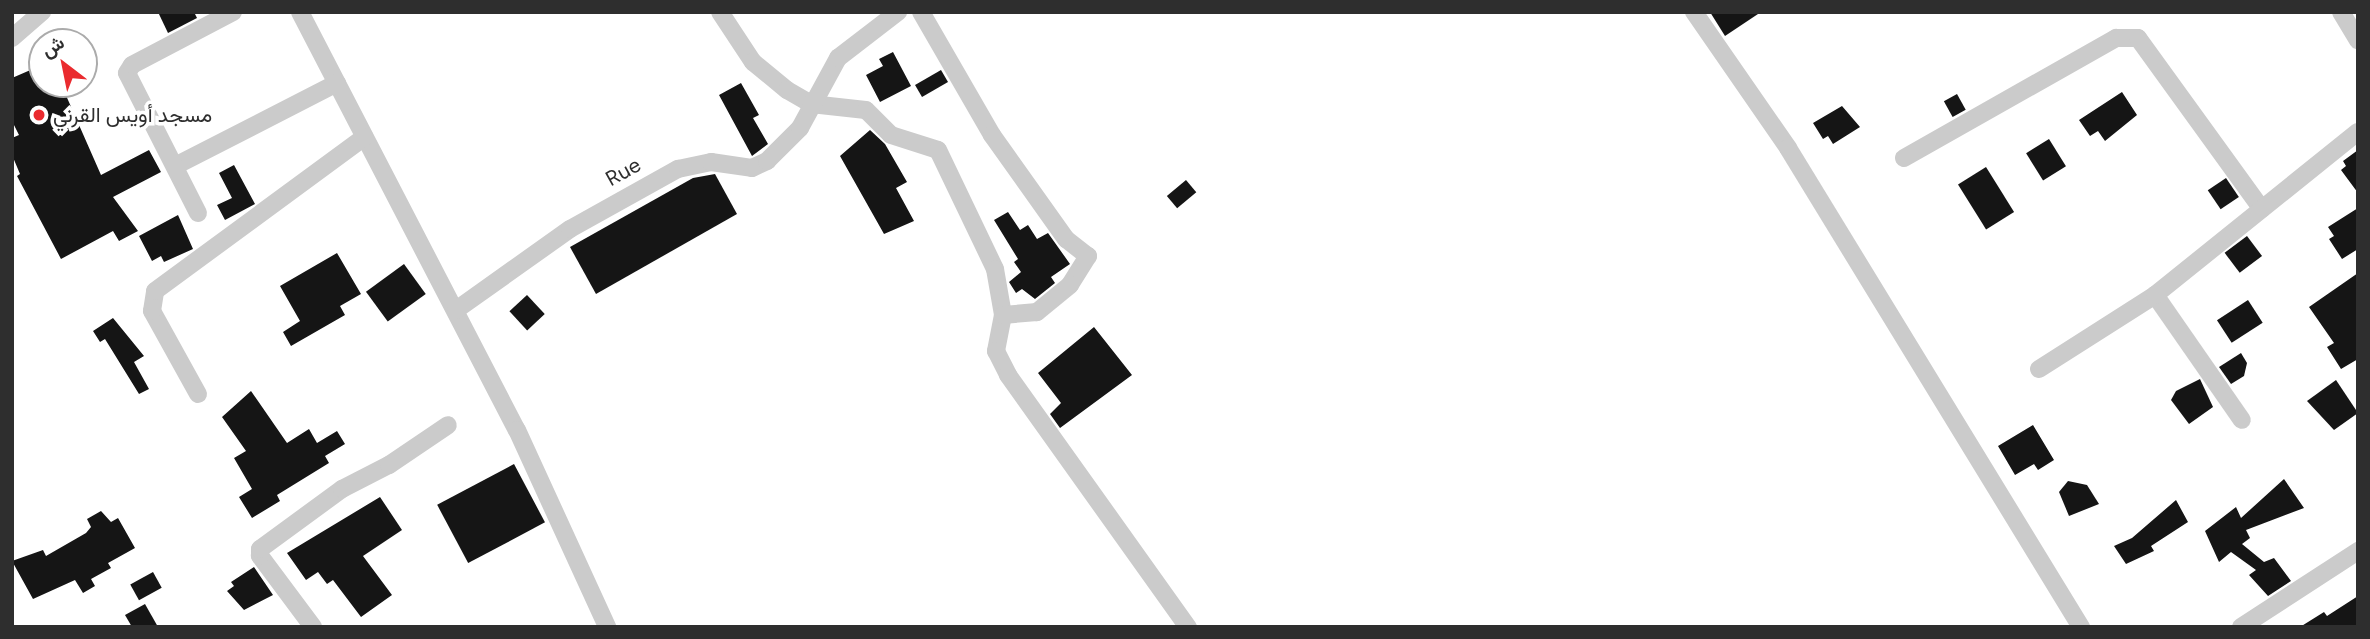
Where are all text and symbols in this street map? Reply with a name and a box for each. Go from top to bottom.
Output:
north arrow [28,28,98,98]
text: ش [37,31,68,62]
place label: مسجد أويس القرني [53,102,212,128]
marker: مسجد أويس القرني [31,107,47,123]
street label: Rue [601,152,645,192]

